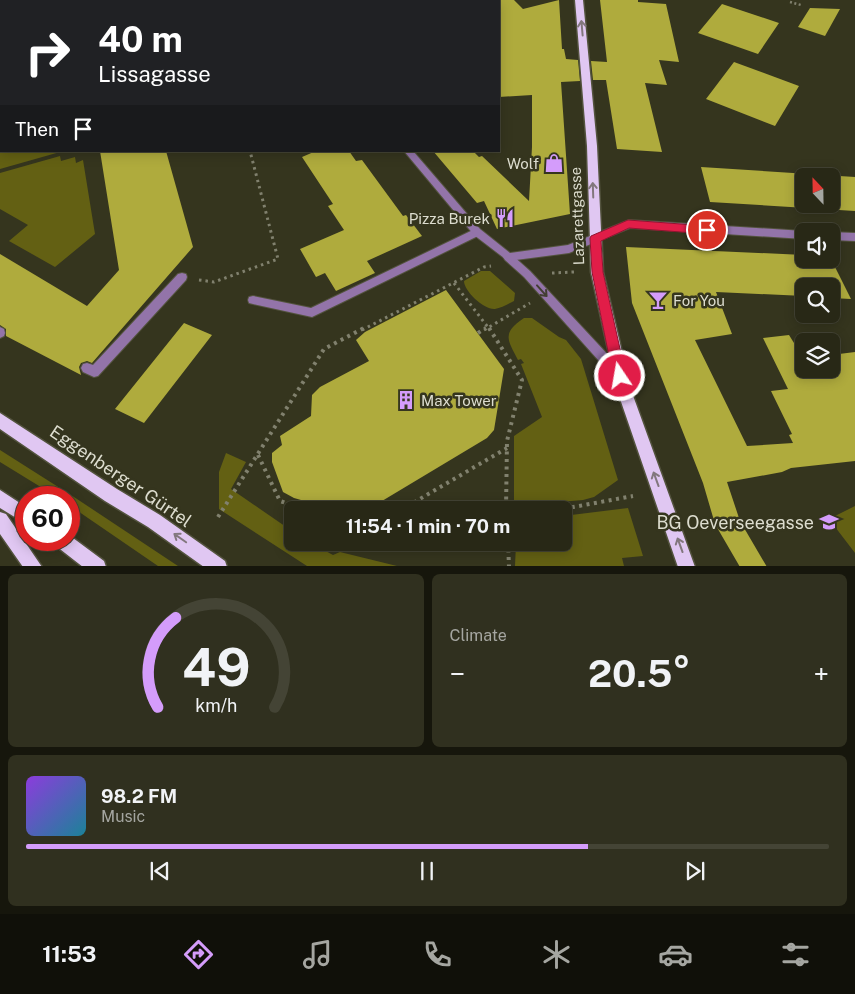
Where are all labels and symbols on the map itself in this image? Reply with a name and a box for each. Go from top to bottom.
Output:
one-way arrow [577,20,586,36]
shop icon: Wolf [543,152,565,174]
place label: Wolf [507,155,539,172]
street label: Lazarettgasse [567,167,587,265]
north arrow [795,168,840,212]
one-way arrow [589,182,598,198]
restaurant icon: Pizza Burek [494,207,516,229]
pin [686,209,728,251]
place label: Pizza Burek [409,210,490,227]
one-way arrow [536,285,548,297]
bar icon: For You [647,289,669,311]
place label: For You [673,292,725,309]
position arrow [593,349,645,401]
building icon: Max Tower [395,389,417,411]
place label: Max Tower [421,392,497,409]
street label: Eggenberger Gürtel [46,421,196,531]
one-way arrow [651,471,660,487]
speed limit sign: 60 [15,486,80,551]
school or university icon: BG Oeverseegasse [818,511,840,533]
place label: BG Oeverseegasse [657,512,814,533]
one-way arrow [173,533,187,543]
one-way arrow [675,538,684,554]

